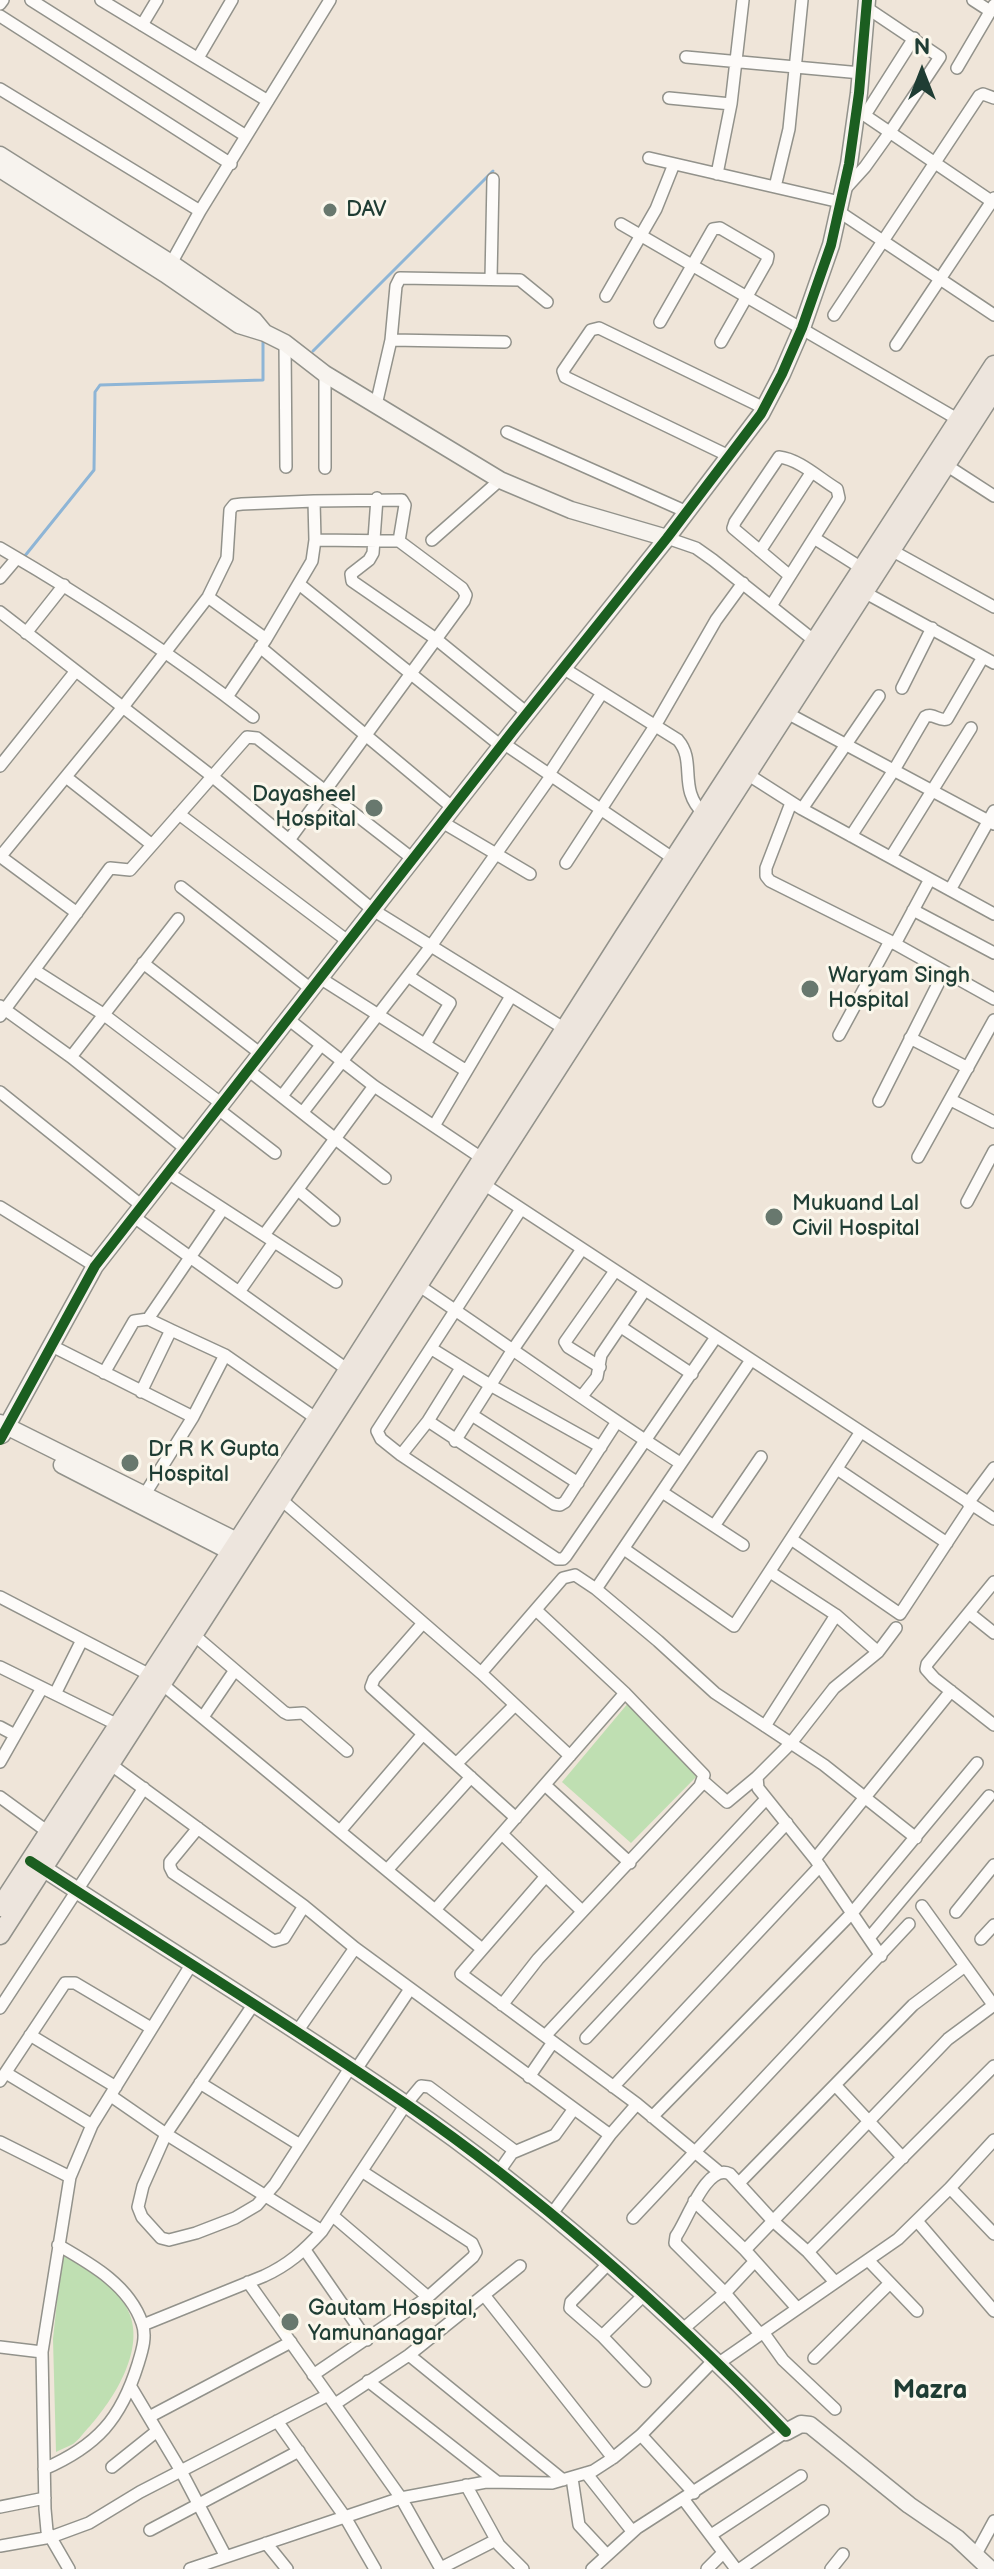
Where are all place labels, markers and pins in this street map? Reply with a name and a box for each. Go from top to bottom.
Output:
place label: DAV [346,197,387,223]
marker: DAV [321,201,339,219]
place label: Dayasheel Hospital [252,782,356,834]
marker: Dayasheel Hospital [363,797,385,819]
place label: Waryam Singh Hospital [828,963,970,1014]
marker: Waryam Singh Hospital [799,978,821,1000]
place label: Mukuand Lal Civil Hospital [792,1191,919,1242]
marker: Mukuand Lal Civil Hospital [763,1206,785,1228]
place label: Dr R K Gupta Hospital [148,1437,279,1488]
marker: Dr R K Gupta Hospital [119,1452,141,1474]
place label: Gautam Hospital, Yamunanagar [308,2296,477,2348]
marker: Gautam Hospital, Yamunanagar [279,2311,301,2333]

